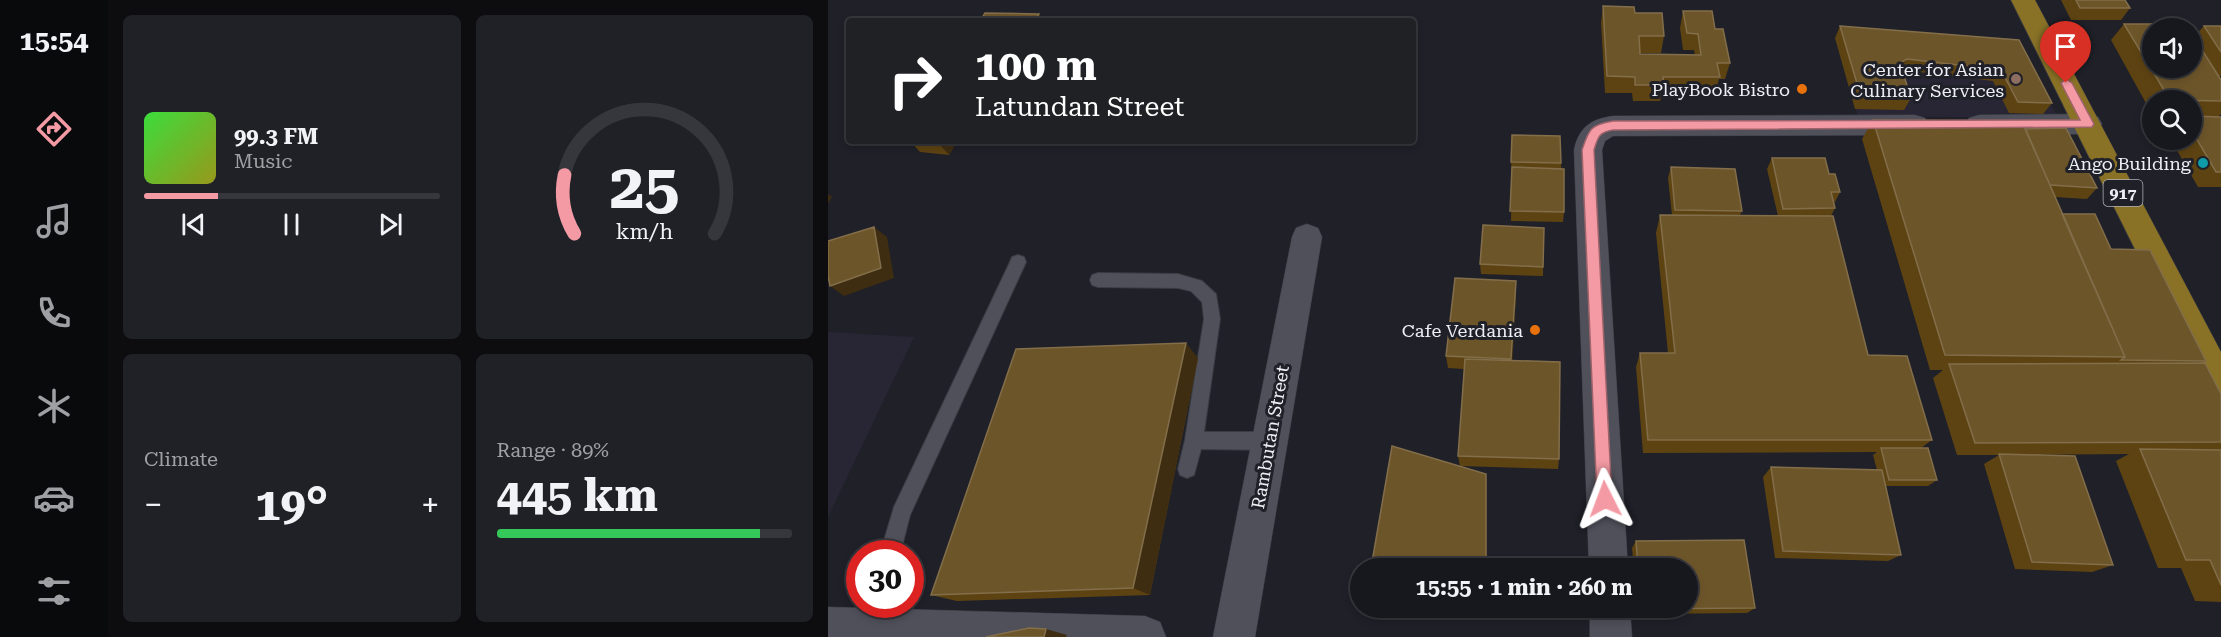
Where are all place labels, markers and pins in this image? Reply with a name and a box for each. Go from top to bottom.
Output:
pin [2040,21,2091,83]
place label: Center for Asian Culinary Services [1850,59,2004,101]
marker: Center for Asian Culinary Services [2009,72,2023,86]
place label: PlayBook Bistro [1651,79,1790,100]
marker: PlayBook Bistro [1795,82,1809,96]
place label: Ango Building [2068,153,2192,174]
marker: Ango Building [2196,156,2210,170]
place label: Cafe Verdania [1402,320,1523,341]
marker: Cafe Verdania [1528,323,1542,337]

